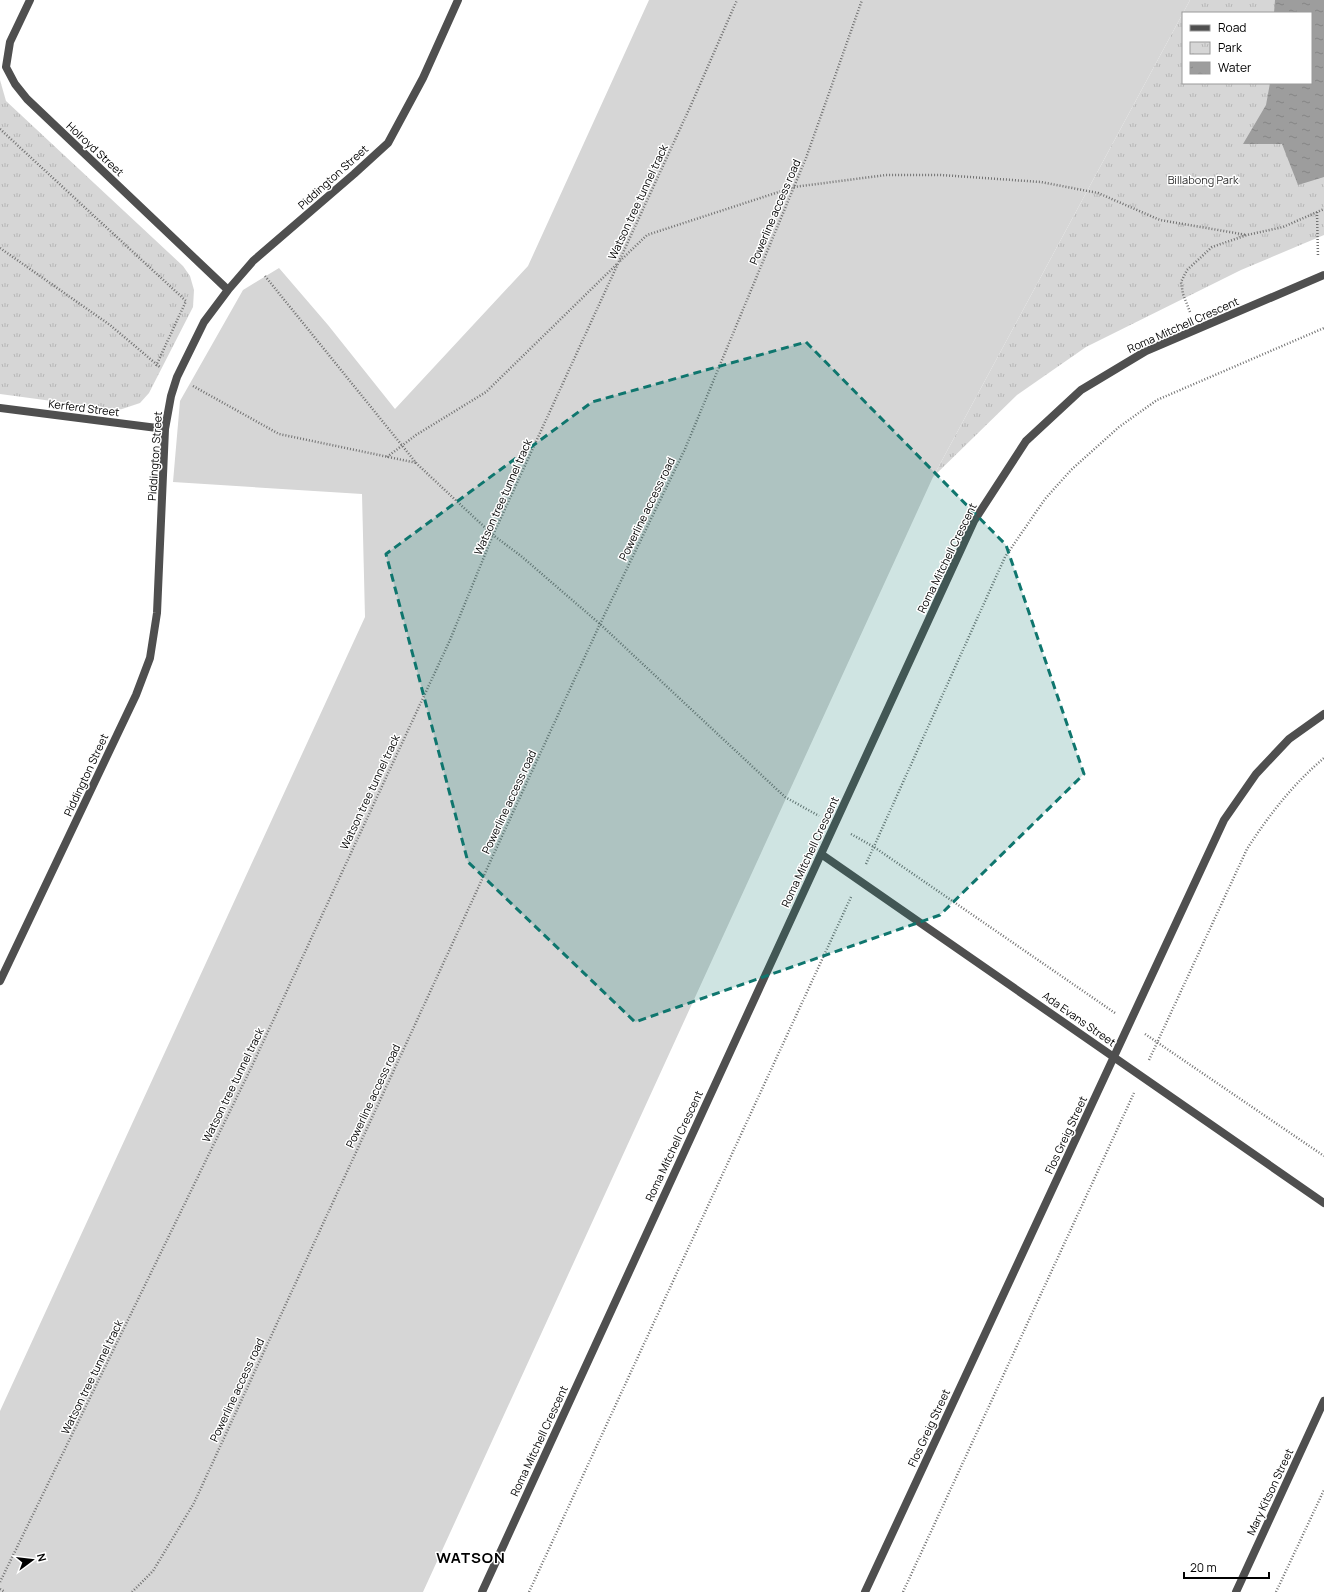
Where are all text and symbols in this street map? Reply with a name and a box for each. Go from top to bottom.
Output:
legend [1182,12,1312,84]
text: Road [1218,19,1246,36]
text: Park [1218,39,1243,56]
text: Water [1218,59,1252,76]
street label: Holroyd Street [63,118,127,179]
street label: Piddington Street [294,141,371,212]
street label: Watson tree tunnel track [604,141,671,262]
street label: Powerline access road [746,157,804,267]
park label: Billabong Park [1168,172,1239,187]
street label: Roma Mitchell Crescent [1125,293,1241,356]
street label: Kerferd Street [48,396,120,419]
street label: Piddington Street [144,411,165,501]
street label: Watson tree tunnel track [470,436,535,557]
street label: Powerline access road [615,455,678,563]
street label: Roma Mitchell Crescent [913,500,980,615]
street label: Piddington Street [60,731,111,819]
street label: Watson tree tunnel track [336,731,403,852]
street label: Powerline access road [478,747,539,856]
street label: Roma Mitchell Crescent [777,794,842,910]
street label: Ada Evans Street [1040,988,1119,1049]
street label: Watson tree tunnel track [198,1025,267,1145]
street label: Powerline access road [342,1041,403,1150]
street label: Roma Mitchell Crescent [641,1088,706,1204]
street label: Flos Greig Street [1041,1093,1090,1176]
street label: Watson tree tunnel track [57,1317,126,1437]
street label: Powerline access road [206,1335,267,1444]
street label: Roma Mitchell Crescent [506,1383,571,1499]
street label: Flos Greig Street [904,1386,953,1469]
street label: Mary Kitson Street [1243,1446,1296,1538]
north arrow [12,1540,52,1580]
district label: WATSON [436,1547,506,1568]
text: N [34,1552,50,1563]
scale bar [1184,1554,1269,1580]
text: 20 m [1190,1559,1217,1576]

